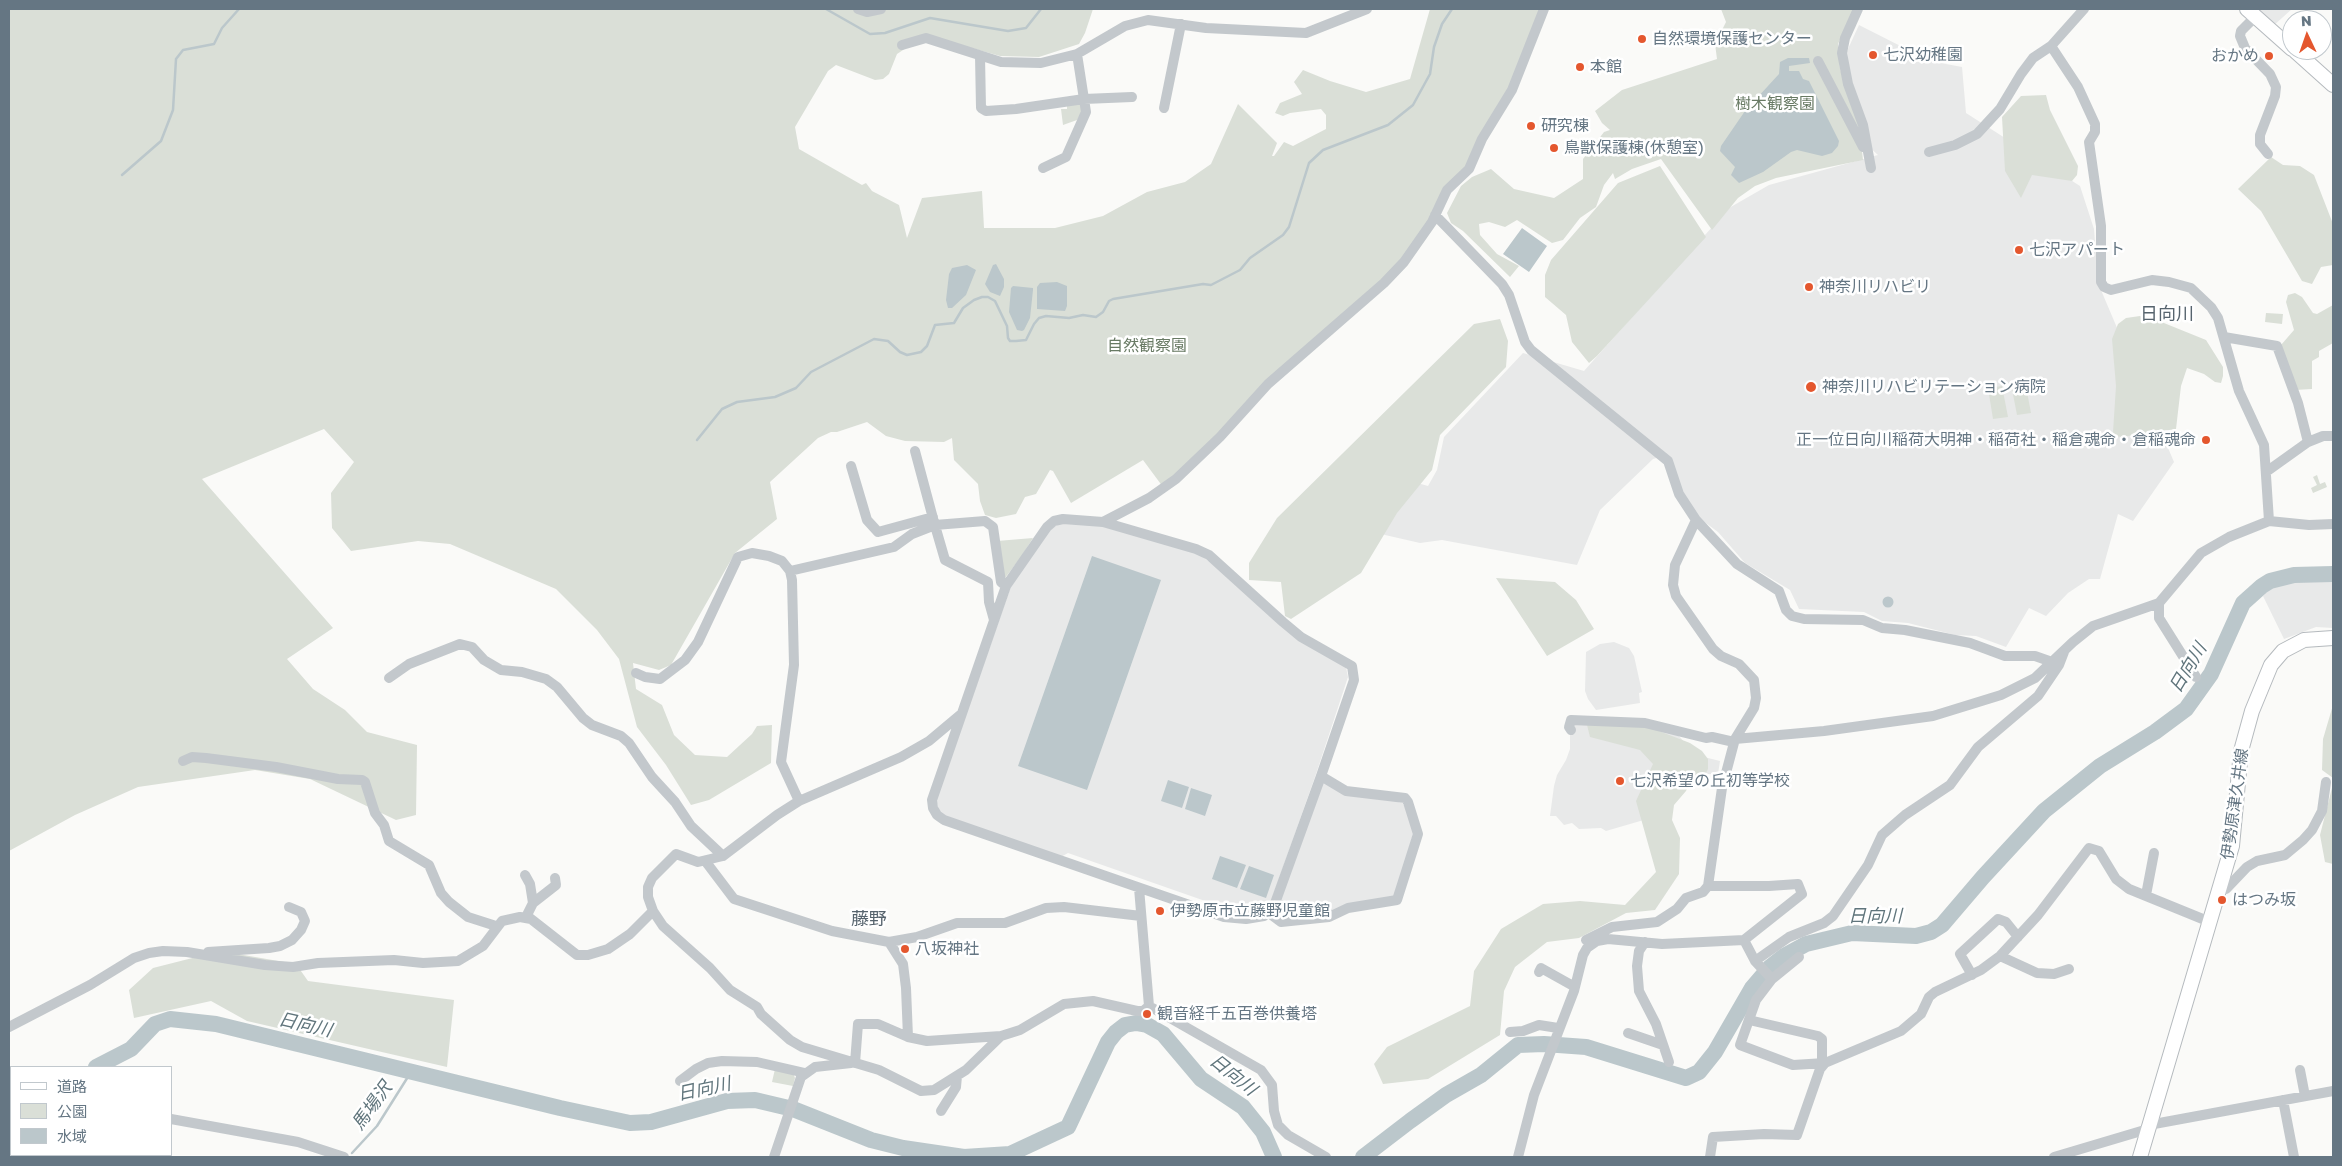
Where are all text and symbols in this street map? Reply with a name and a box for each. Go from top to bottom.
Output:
north arrow [2282,10,2332,60]
text: N [2300,12,2312,29]
place label: 自然環境保護センター [1652,29,1812,49]
marker: 自然環境保護センター [1636,33,1648,45]
place label: 七沢幼稚園 [1883,45,1963,65]
place label: おかめ [2211,46,2259,66]
marker: 七沢幼稚園 [1867,49,1879,61]
marker: おかめ [2263,50,2275,62]
place label: 本館 [1590,57,1622,77]
marker: 本館 [1574,61,1586,73]
park label: 樹木観察園 [1735,94,1815,114]
place label: 研究棟 [1541,116,1589,136]
marker: 研究棟 [1525,120,1537,132]
place label: 鳥獣保護棟(休憩室) [1564,138,1704,158]
marker: 鳥獣保護棟(休憩室) [1548,142,1560,154]
place label: 七沢アパート [2029,240,2125,260]
marker: 七沢アパート [2013,244,2025,256]
place label: 神奈川リハビリ [1819,277,1931,297]
marker: 神奈川リハビリ [1803,281,1815,293]
district label: 日向川 [2140,303,2194,325]
park label: 自然観察園 [1107,336,1187,356]
place label: 神奈川リハビリテーション病院 [1822,377,2046,397]
marker: 神奈川リハビリテーション病院 [1804,380,1818,394]
place label: 正一位日向川稲荷大明神・稲荷社・稲倉魂命・倉稲魂命 [1796,430,2196,450]
marker: 正一位日向川稲荷大明神・稲荷社・稲倉魂命・倉稲魂命 [2200,434,2212,446]
water label: 日向川 [2165,639,2211,697]
street label: 伊勢原津久井線 [2218,747,2252,861]
place label: 七沢希望の丘初等学校 [1630,771,1790,791]
marker: 七沢希望の丘初等学校 [1614,775,1626,787]
place label: はつみ坂 [2232,890,2296,910]
marker: はつみ坂 [2216,894,2228,906]
place label: 伊勢原市立藤野児童館 [1170,901,1330,921]
marker: 伊勢原市立藤野児童館 [1154,905,1166,917]
water label: 日向川 [1848,905,1902,927]
district label: 藤野 [851,908,887,930]
place label: 八坂神社 [915,939,979,959]
marker: 八坂神社 [899,943,911,955]
place label: 観音経千五百巻供養塔 [1157,1004,1317,1024]
water label: 日向川 [276,1008,334,1042]
marker: 観音経千五百巻供養塔 [1141,1008,1153,1020]
water label: 日向川 [1205,1050,1261,1100]
legend [10,1066,172,1156]
water label: 日向川 [675,1073,733,1105]
text: 道路 [57,1077,87,1095]
water label: 馬場沢 [347,1078,397,1134]
text: 公園 [57,1102,87,1120]
text: 水域 [57,1127,87,1145]

